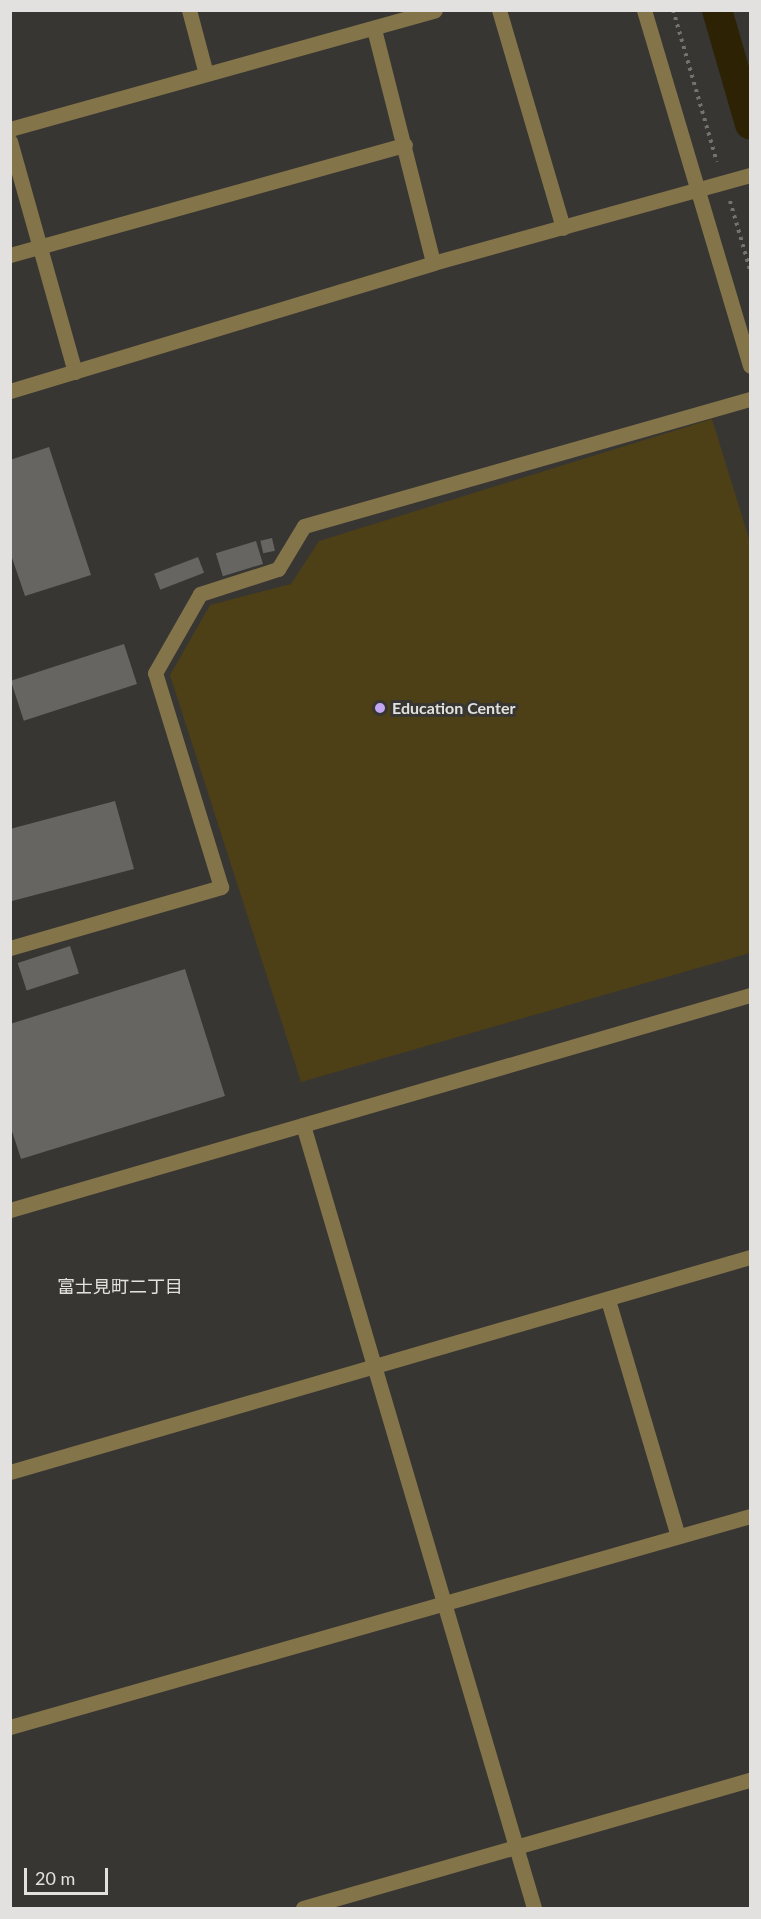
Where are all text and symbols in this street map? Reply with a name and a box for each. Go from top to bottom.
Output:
place label: Education Center [392,698,515,718]
marker: Education Center [373,701,387,715]
district label: 富士見町二丁目 [57,1275,183,1297]
scale bar [27,1856,111,1894]
text: 20 m [35,1867,75,1889]

